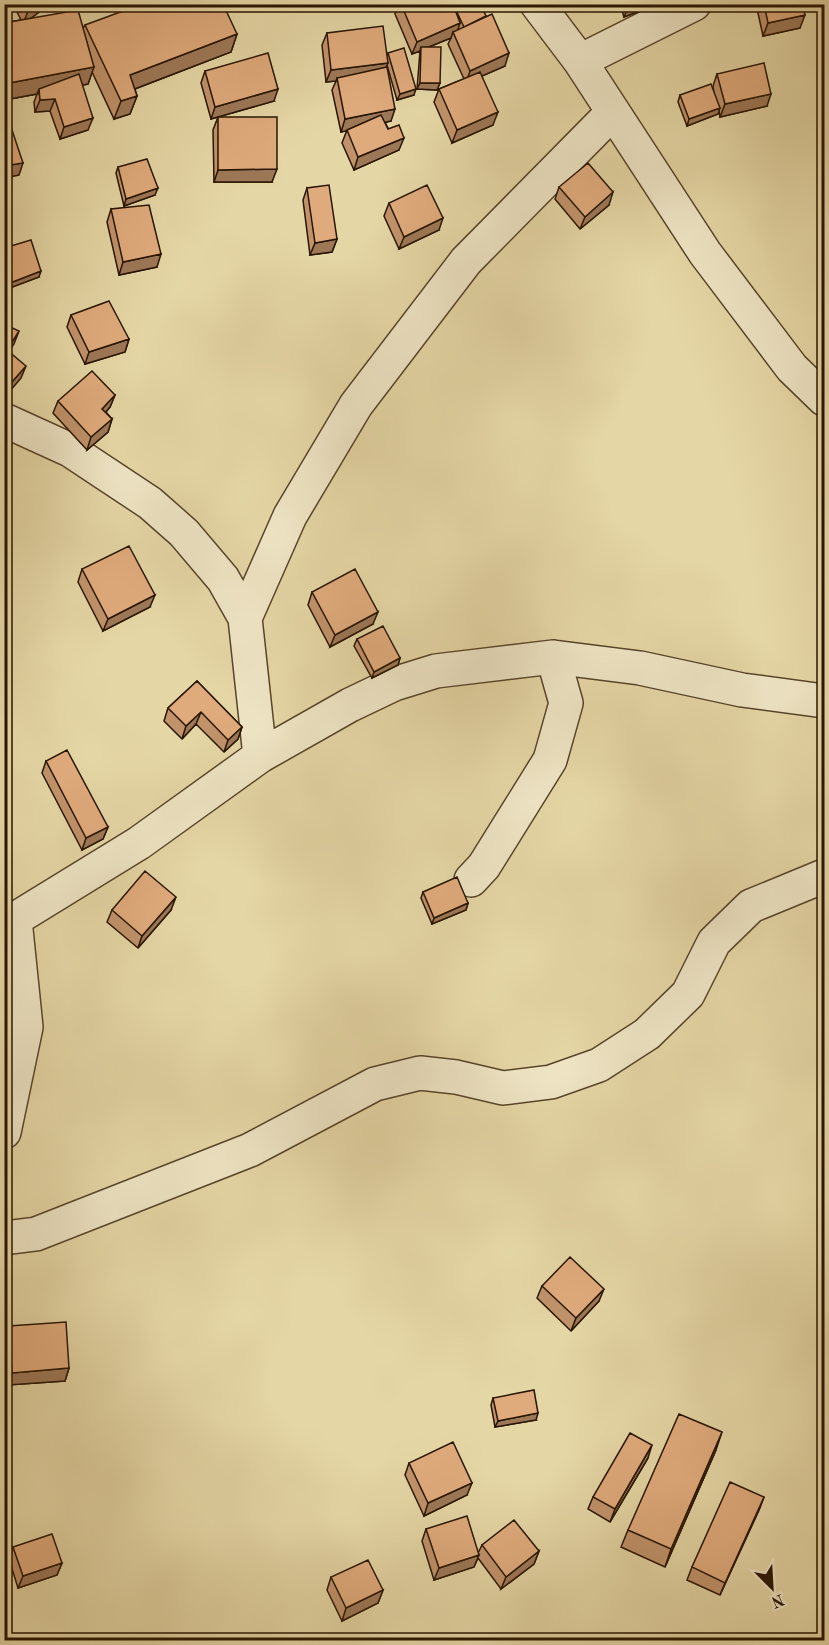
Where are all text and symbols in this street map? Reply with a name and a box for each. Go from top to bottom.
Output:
north arrow [742,1558,802,1618]
text: N [768,1590,786,1610]

